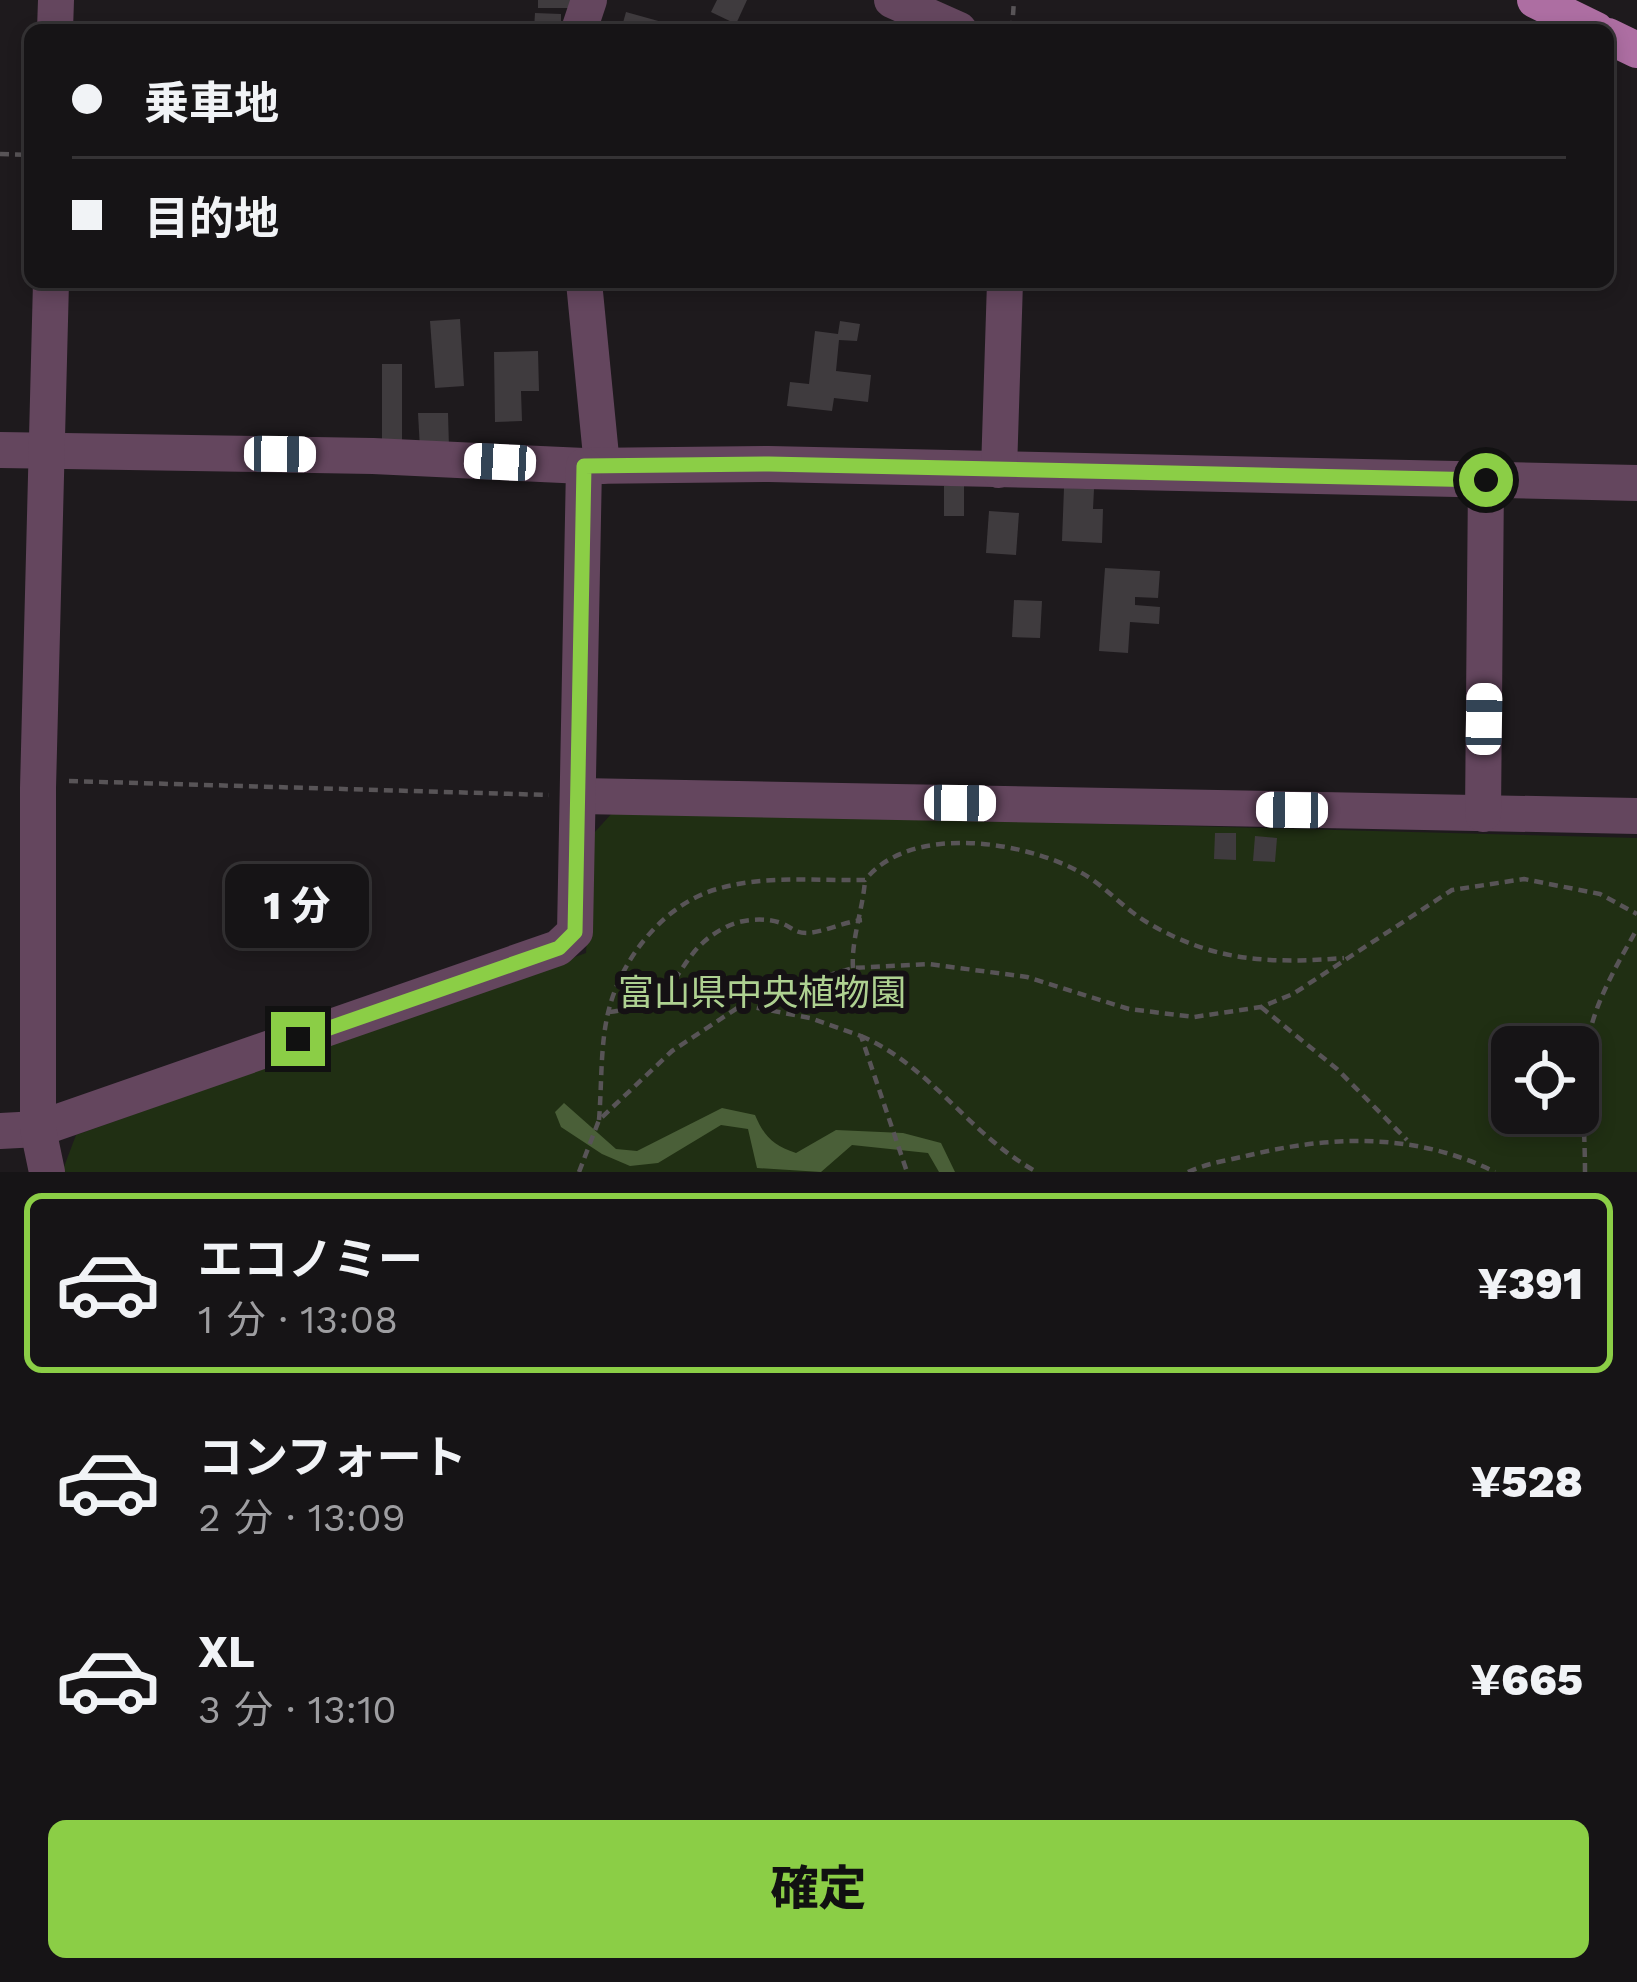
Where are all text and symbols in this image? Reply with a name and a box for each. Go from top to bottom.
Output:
text: 乗車地 [144,77,279,130]
text: 目的地 [144,192,279,245]
car [244,435,316,473]
car [463,442,537,482]
route start [1459,453,1513,507]
car [1465,683,1503,755]
car [924,784,996,822]
car [1256,791,1328,829]
callout: 1 分 [226,865,370,949]
text: 1 分 [264,883,330,928]
park label: 富山県中央植物園 [618,972,906,1014]
route end [271,1012,325,1066]
map controls [1491,1026,1599,1134]
button: locate [1491,1026,1599,1134]
icon: car [54,1229,162,1337]
text: エコノミー [198,1233,423,1286]
text: ¥391 [1478,1257,1583,1310]
text: 1 分 · 13:08 [198,1297,398,1342]
icon: car [54,1427,162,1535]
text: コンフォート [198,1431,467,1484]
text: ¥528 [1471,1455,1583,1508]
text: 2 分 · 13:09 [198,1495,405,1540]
icon: car [54,1625,162,1733]
text: XL [198,1625,255,1678]
text: ¥665 [1470,1653,1583,1706]
text: 3 分 · 13:10 [198,1687,397,1732]
button: 確定 [48,1820,1589,1958]

